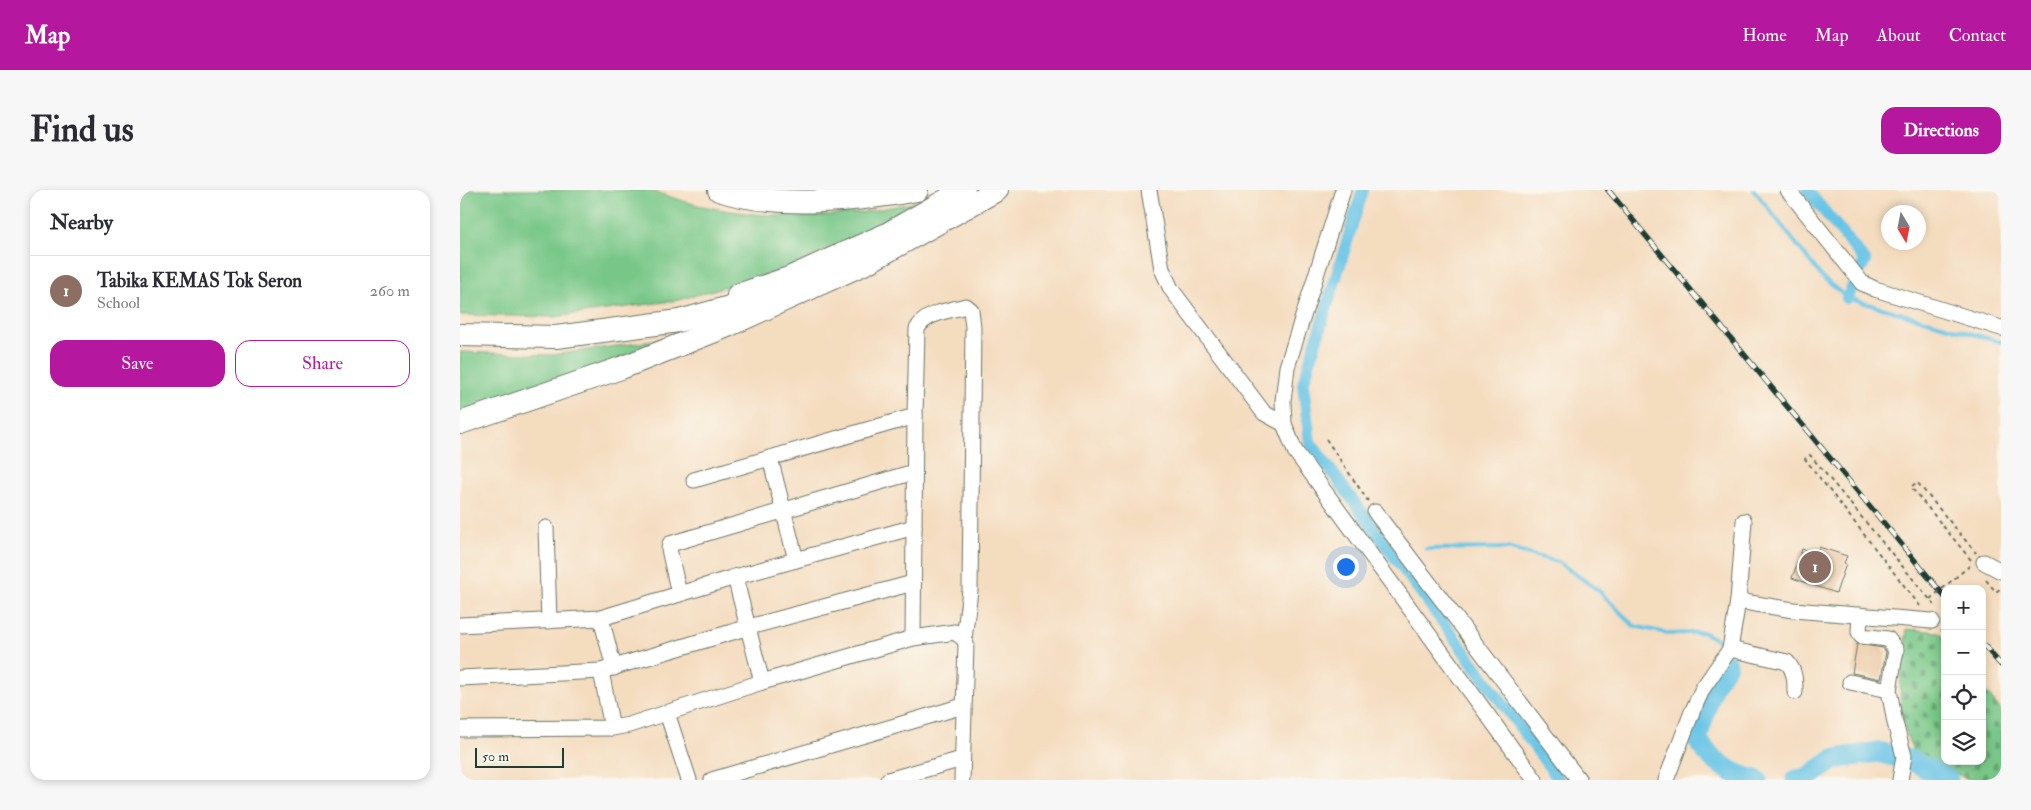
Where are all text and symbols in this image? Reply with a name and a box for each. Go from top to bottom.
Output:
text: Map [25,20,70,51]
text: Home [1742,24,1787,47]
text: Map [1815,24,1849,47]
text: About [1877,24,1921,47]
text: Contact [1949,24,2006,47]
button: Directions [1881,107,2001,154]
text: Find us [30,108,134,152]
north arrow [1881,205,1926,250]
text: Nearby [50,209,113,236]
text: Tabika KEMAS Tok Seron [97,269,302,293]
text: 1 [63,281,69,301]
text: 260 m [370,281,410,301]
text: School [97,293,140,313]
button: Save [50,340,225,387]
button: Share [235,340,410,387]
pin: 1 [1799,548,1831,586]
your location [1333,554,1359,580]
map controls [1941,585,1986,765]
button: + [1941,585,1986,630]
button: − [1941,630,1986,675]
button: locate [1941,675,1986,720]
button: layers [1941,720,1986,765]
scale bar [475,745,564,768]
text: 50 m [482,748,509,765]

